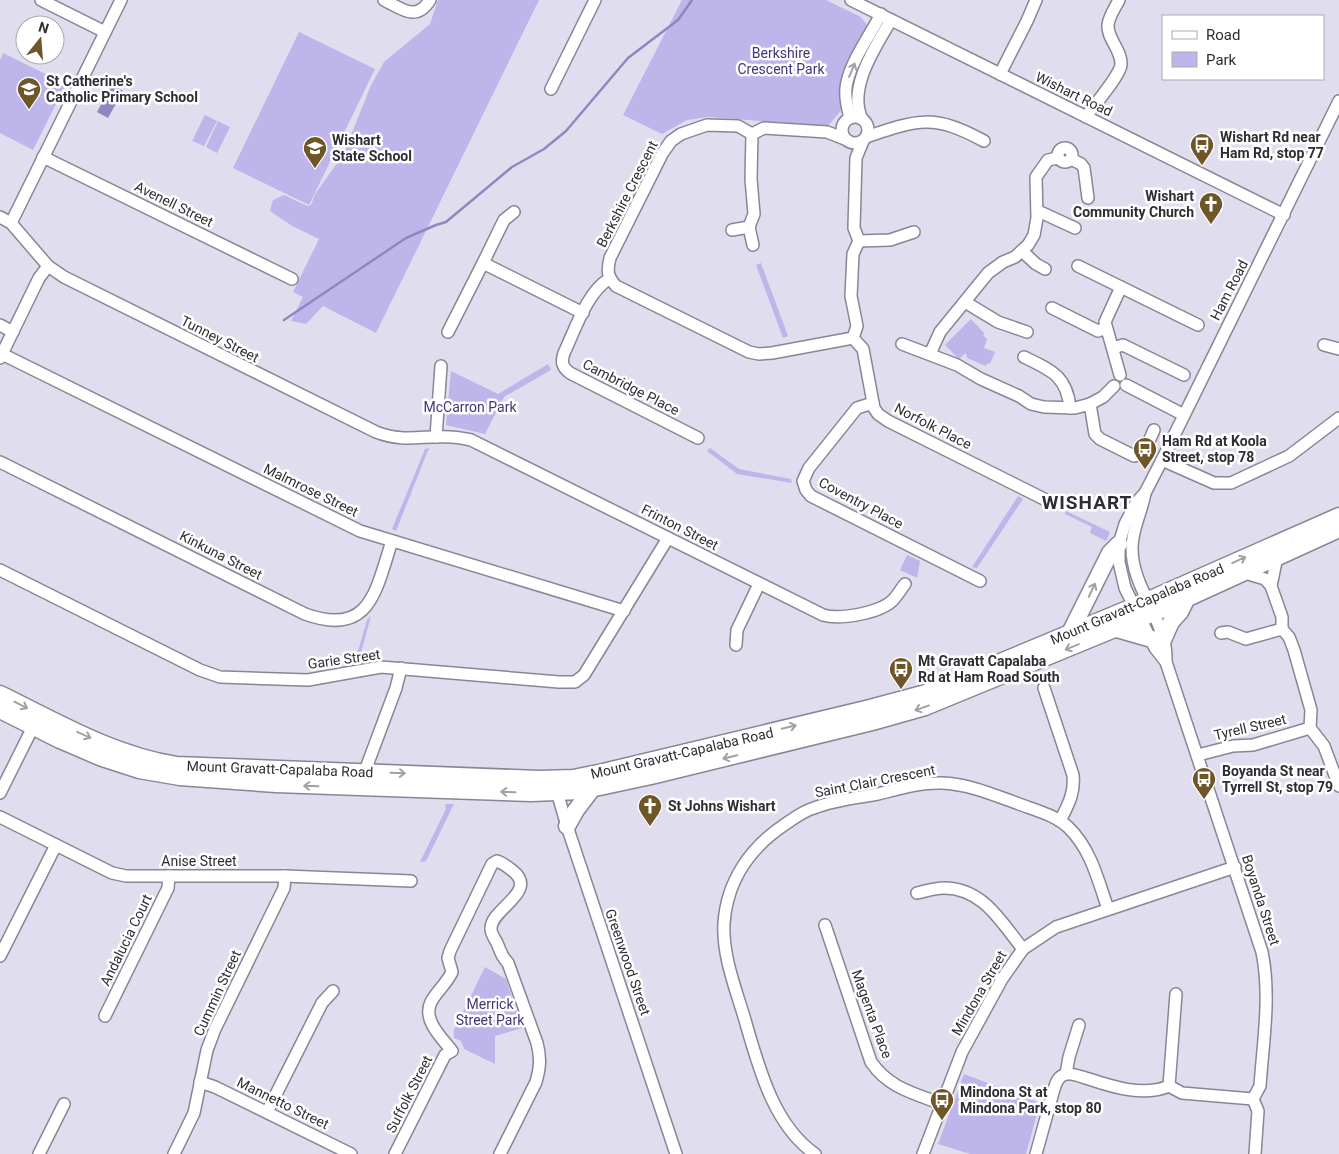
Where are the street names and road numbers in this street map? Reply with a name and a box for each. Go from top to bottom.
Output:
street label: Wishart Road [1033,68,1115,120]
street label: Berkshire Crescent [593,138,661,250]
street label: Avenell Street [132,178,216,230]
street label: Ham Road [1207,257,1251,323]
street label: Tunney Street [178,313,262,366]
street label: Cambridge Place [580,356,682,418]
street label: Norfolk Place [892,400,974,452]
street label: Malmrose Street [261,460,361,520]
street label: Coventry Place [816,474,906,532]
street label: Frinton Street [639,501,721,553]
street label: Kinkuna Street [177,527,265,583]
street label: Mount Gravatt-Capalaba Road [1048,560,1226,648]
street label: Garie Street [307,646,382,672]
street label: Tyrell Street [1212,711,1288,743]
street label: Mount Gravatt-Capalaba Road [589,724,775,782]
street label: Mount Gravatt-Capalaba Road [186,758,374,780]
street label: Saint Clair Crescent [813,761,937,801]
street label: Anise Street [161,853,237,869]
street label: Boyanda Street [1239,853,1283,948]
street label: Andalucia Court [97,891,155,988]
street label: Greenwood Street [602,907,654,1018]
street label: Cummin Street [190,947,244,1038]
street label: Mindona Street [948,948,1010,1038]
street label: Magenta Place [849,968,895,1060]
street label: Suffolk Street [383,1052,436,1135]
street label: Mannetto Street [234,1074,332,1132]

